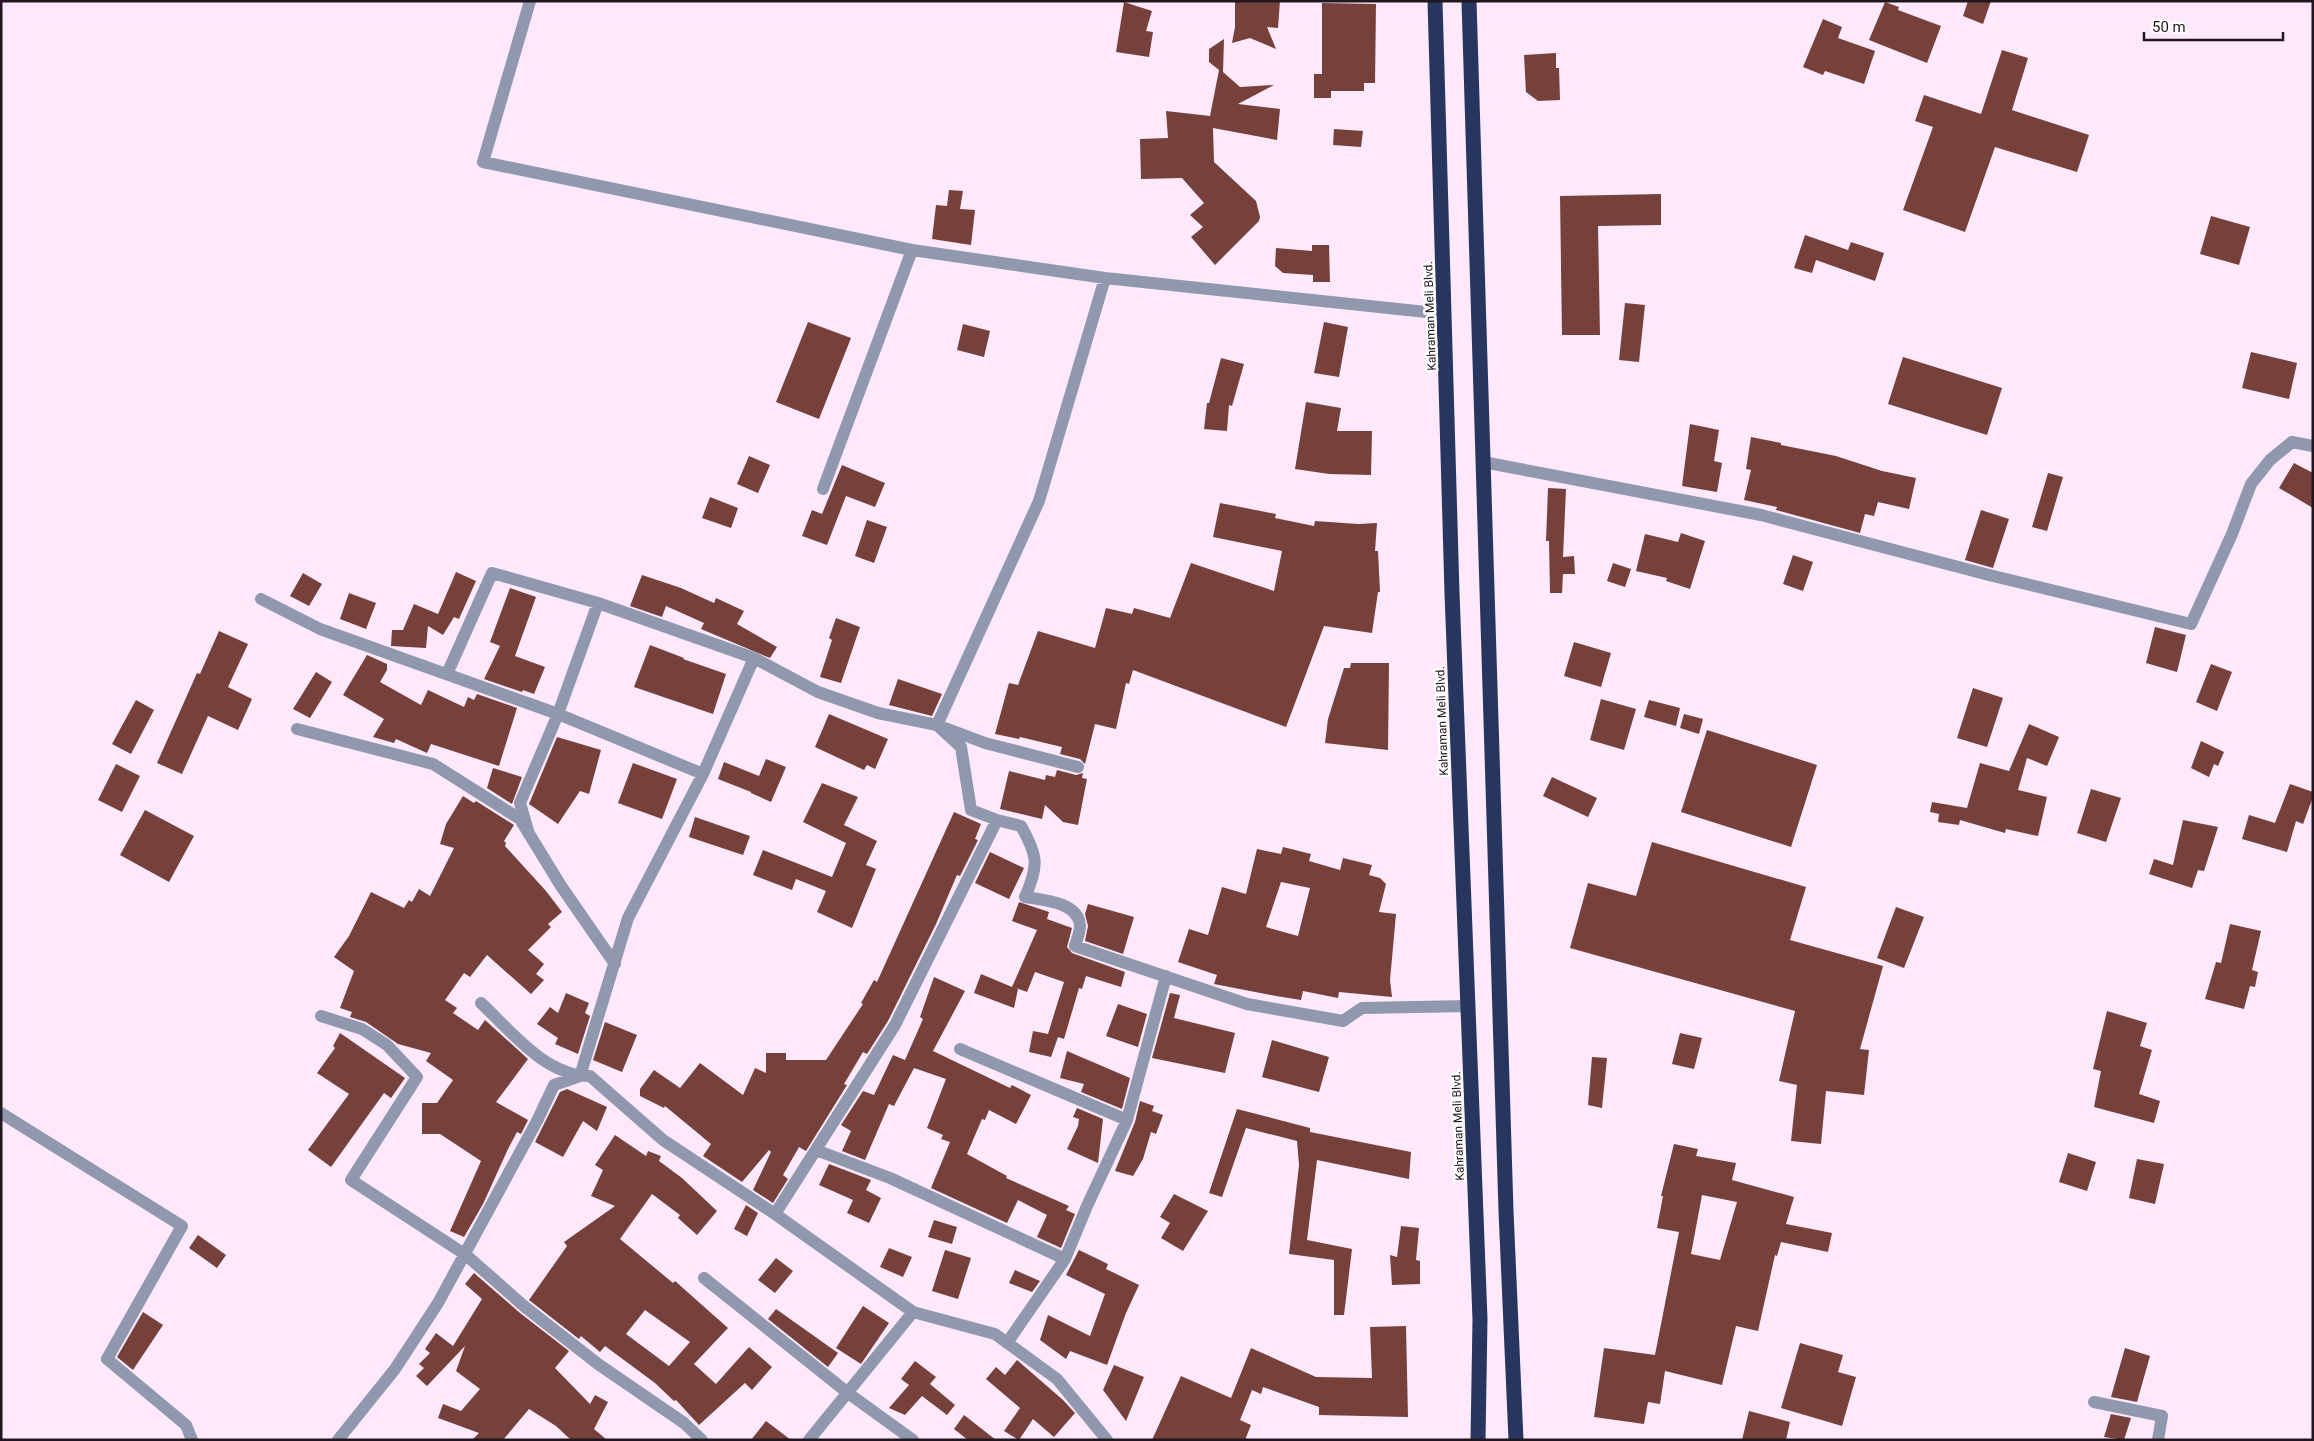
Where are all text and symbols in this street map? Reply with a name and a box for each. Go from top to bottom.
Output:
scale bar [2144,10,2283,42]
text: 50 m [2152,18,2186,36]
street label: Kahraman Meli Blvd. [1421,261,1439,371]
street label: Kahraman Meli Blvd. [1433,666,1451,776]
street label: Kahraman Meli Blvd. [1449,1071,1467,1181]

